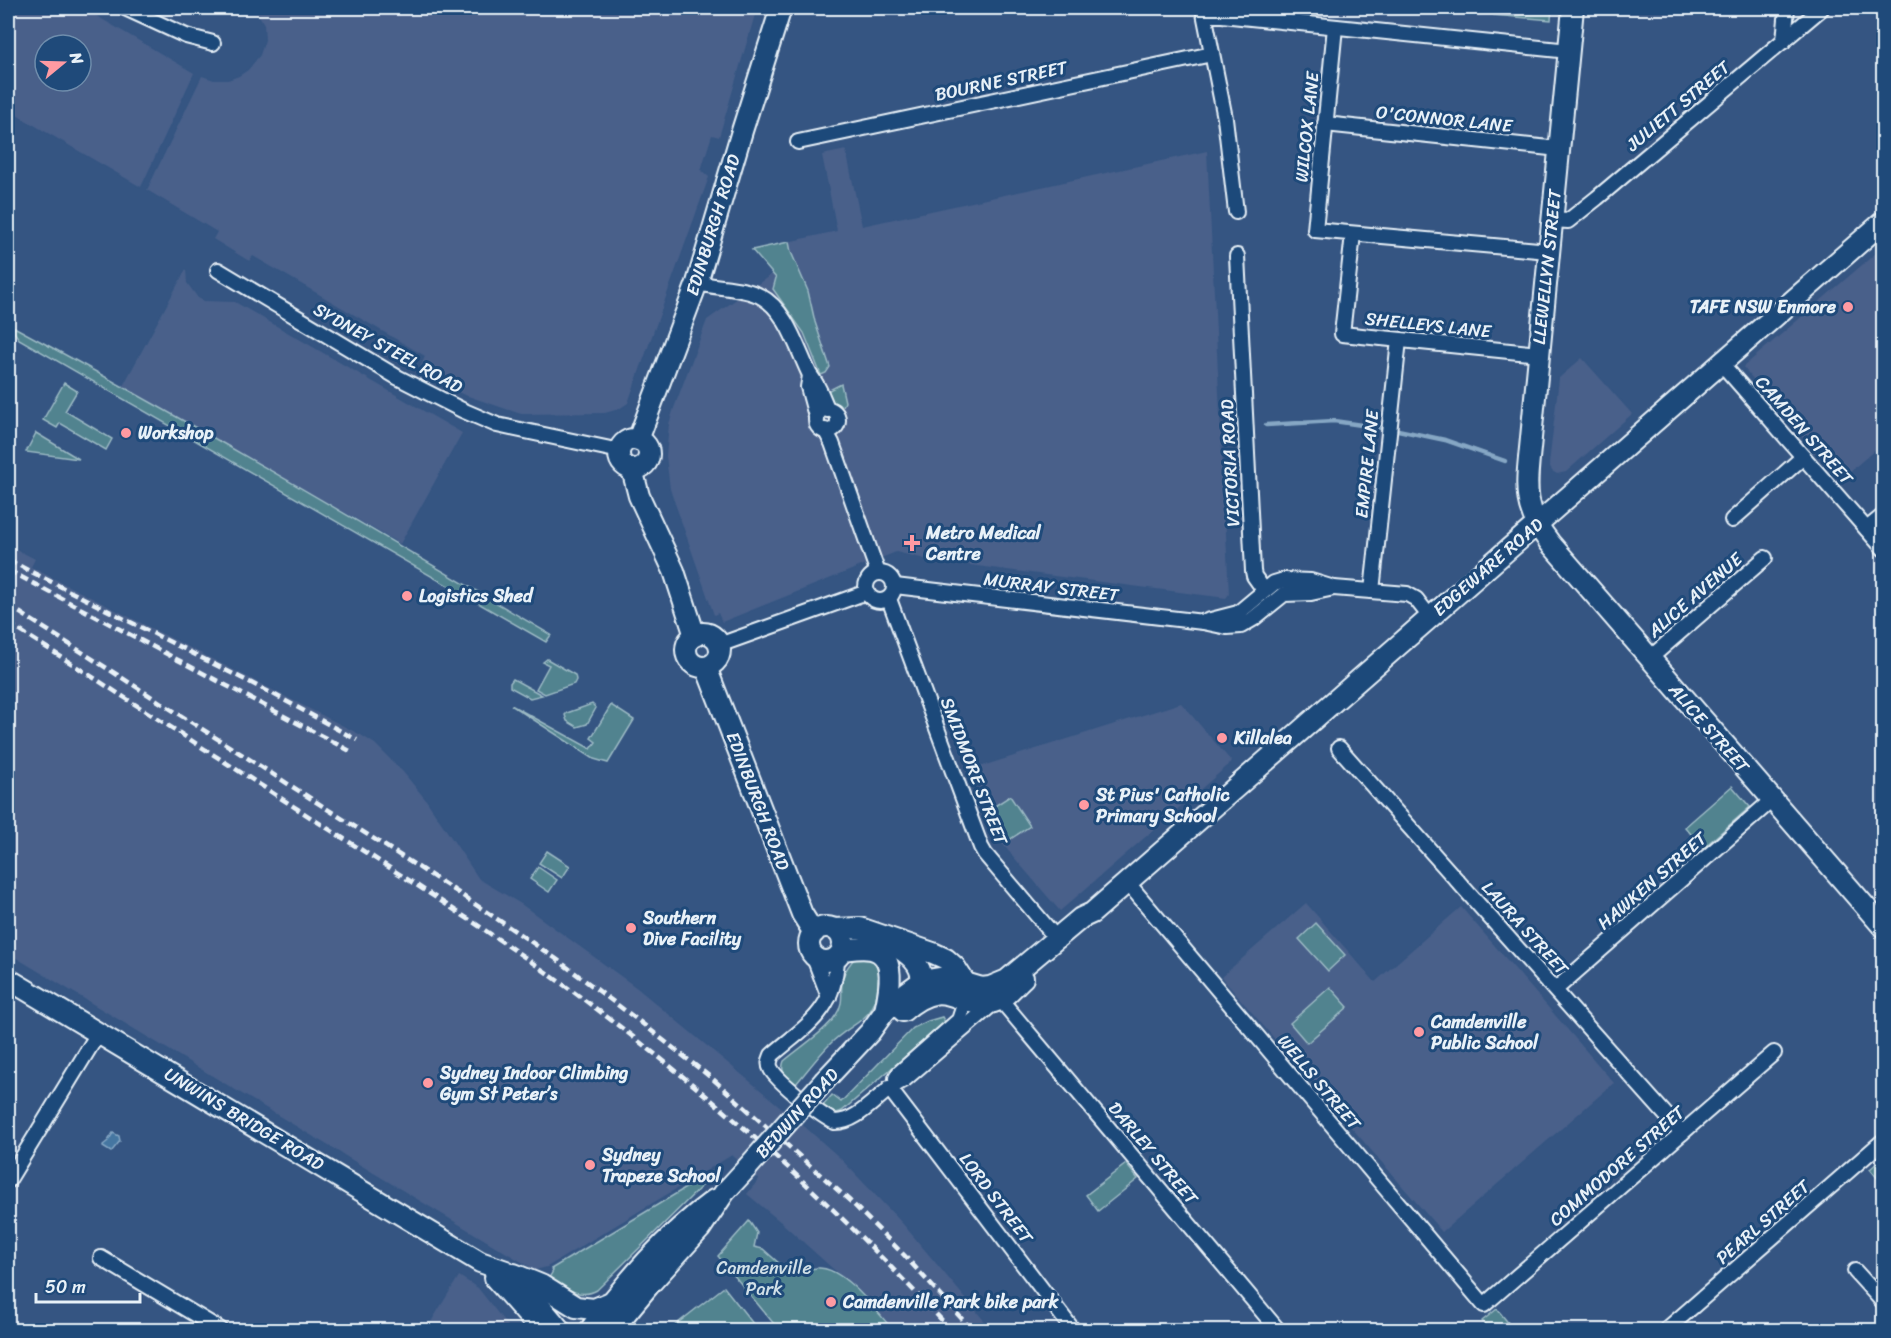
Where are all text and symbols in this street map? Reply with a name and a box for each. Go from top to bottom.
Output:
north arrow [33,33,93,93]
text: N [61,47,93,69]
street label: BOURNE STREET [932,51,1071,111]
street label: JULIETT STREET [1618,52,1739,160]
street label: WILCOX LANE [1285,69,1329,184]
street label: O'CONNOR LANE [1374,96,1515,142]
street label: EDINBURGH ROAD [676,150,750,300]
street label: LLEWELLYN STREET [1523,187,1571,346]
place label: TAFE NSW Enmore [1690,291,1837,323]
street label: SYDNEY STEEL ROAD [307,294,469,403]
marker: TAFE NSW Enmore [1841,300,1855,314]
street label: SHELLEYS LANE [1364,302,1494,348]
street label: CAMDEN STREET [1747,368,1862,493]
street label: VICTORIA ROAD [1211,398,1249,528]
street label: EMPIRE LANE [1345,407,1389,520]
place label: Workshop [138,417,214,449]
marker: Workshop [119,426,133,440]
street label: EDGEWARE ROAD [1425,509,1551,625]
place label: Metro Medical Centre [925,517,1042,570]
marker: Metro Medical Centre [903,534,921,552]
street label: ALICE AVENUE [1639,544,1751,646]
street label: MURRAY STREET [982,563,1122,611]
place label: Logistics Shed [419,580,534,612]
marker: Logistics Shed [400,589,414,603]
street label: ALICE STREET [1660,675,1758,781]
street label: SMIDMORE STREET [931,692,1017,851]
place label: Killalea [1233,722,1292,754]
street label: EDINBURGH ROAD [717,727,799,875]
marker: Killalea [1215,731,1229,745]
place label: St Pius' Catholic Primary School [1095,779,1230,832]
marker: St Pius' Catholic Primary School [1077,798,1091,812]
street label: HAWKEN STREET [1590,823,1715,938]
street label: LAURA STREET [1473,873,1577,984]
place label: Southern Dive Facility [642,902,742,955]
marker: Southern Dive Facility [624,921,638,935]
place label: Camdenville Public School [1430,1006,1539,1059]
marker: Camdenville Public School [1412,1025,1426,1039]
street label: WELLS STREET [1269,1027,1370,1138]
place label: Sydney Indoor Climbing Gym St Peter’s [439,1057,628,1110]
street label: UNWINS BRIDGE ROAD [158,1058,330,1180]
street label: BEDWIN ROAD [747,1060,847,1166]
marker: Sydney Indoor Climbing Gym St Peter’s [421,1076,435,1090]
street label: DARLEY STREET [1100,1094,1207,1213]
street label: COMMODORE STREET [1542,1097,1693,1234]
place label: Sydney Trapeze School [601,1139,721,1192]
street label: LORD STREET [951,1145,1042,1252]
marker: Sydney Trapeze School [583,1158,597,1172]
street label: PEARL STREET [1708,1171,1818,1273]
park label: Camdenville Park [716,1252,812,1305]
scale bar [36,1266,140,1304]
text: 50 m [45,1271,86,1303]
place label: Camdenville Park bike park [842,1286,1059,1318]
marker: Camdenville Park bike park [824,1295,838,1309]

